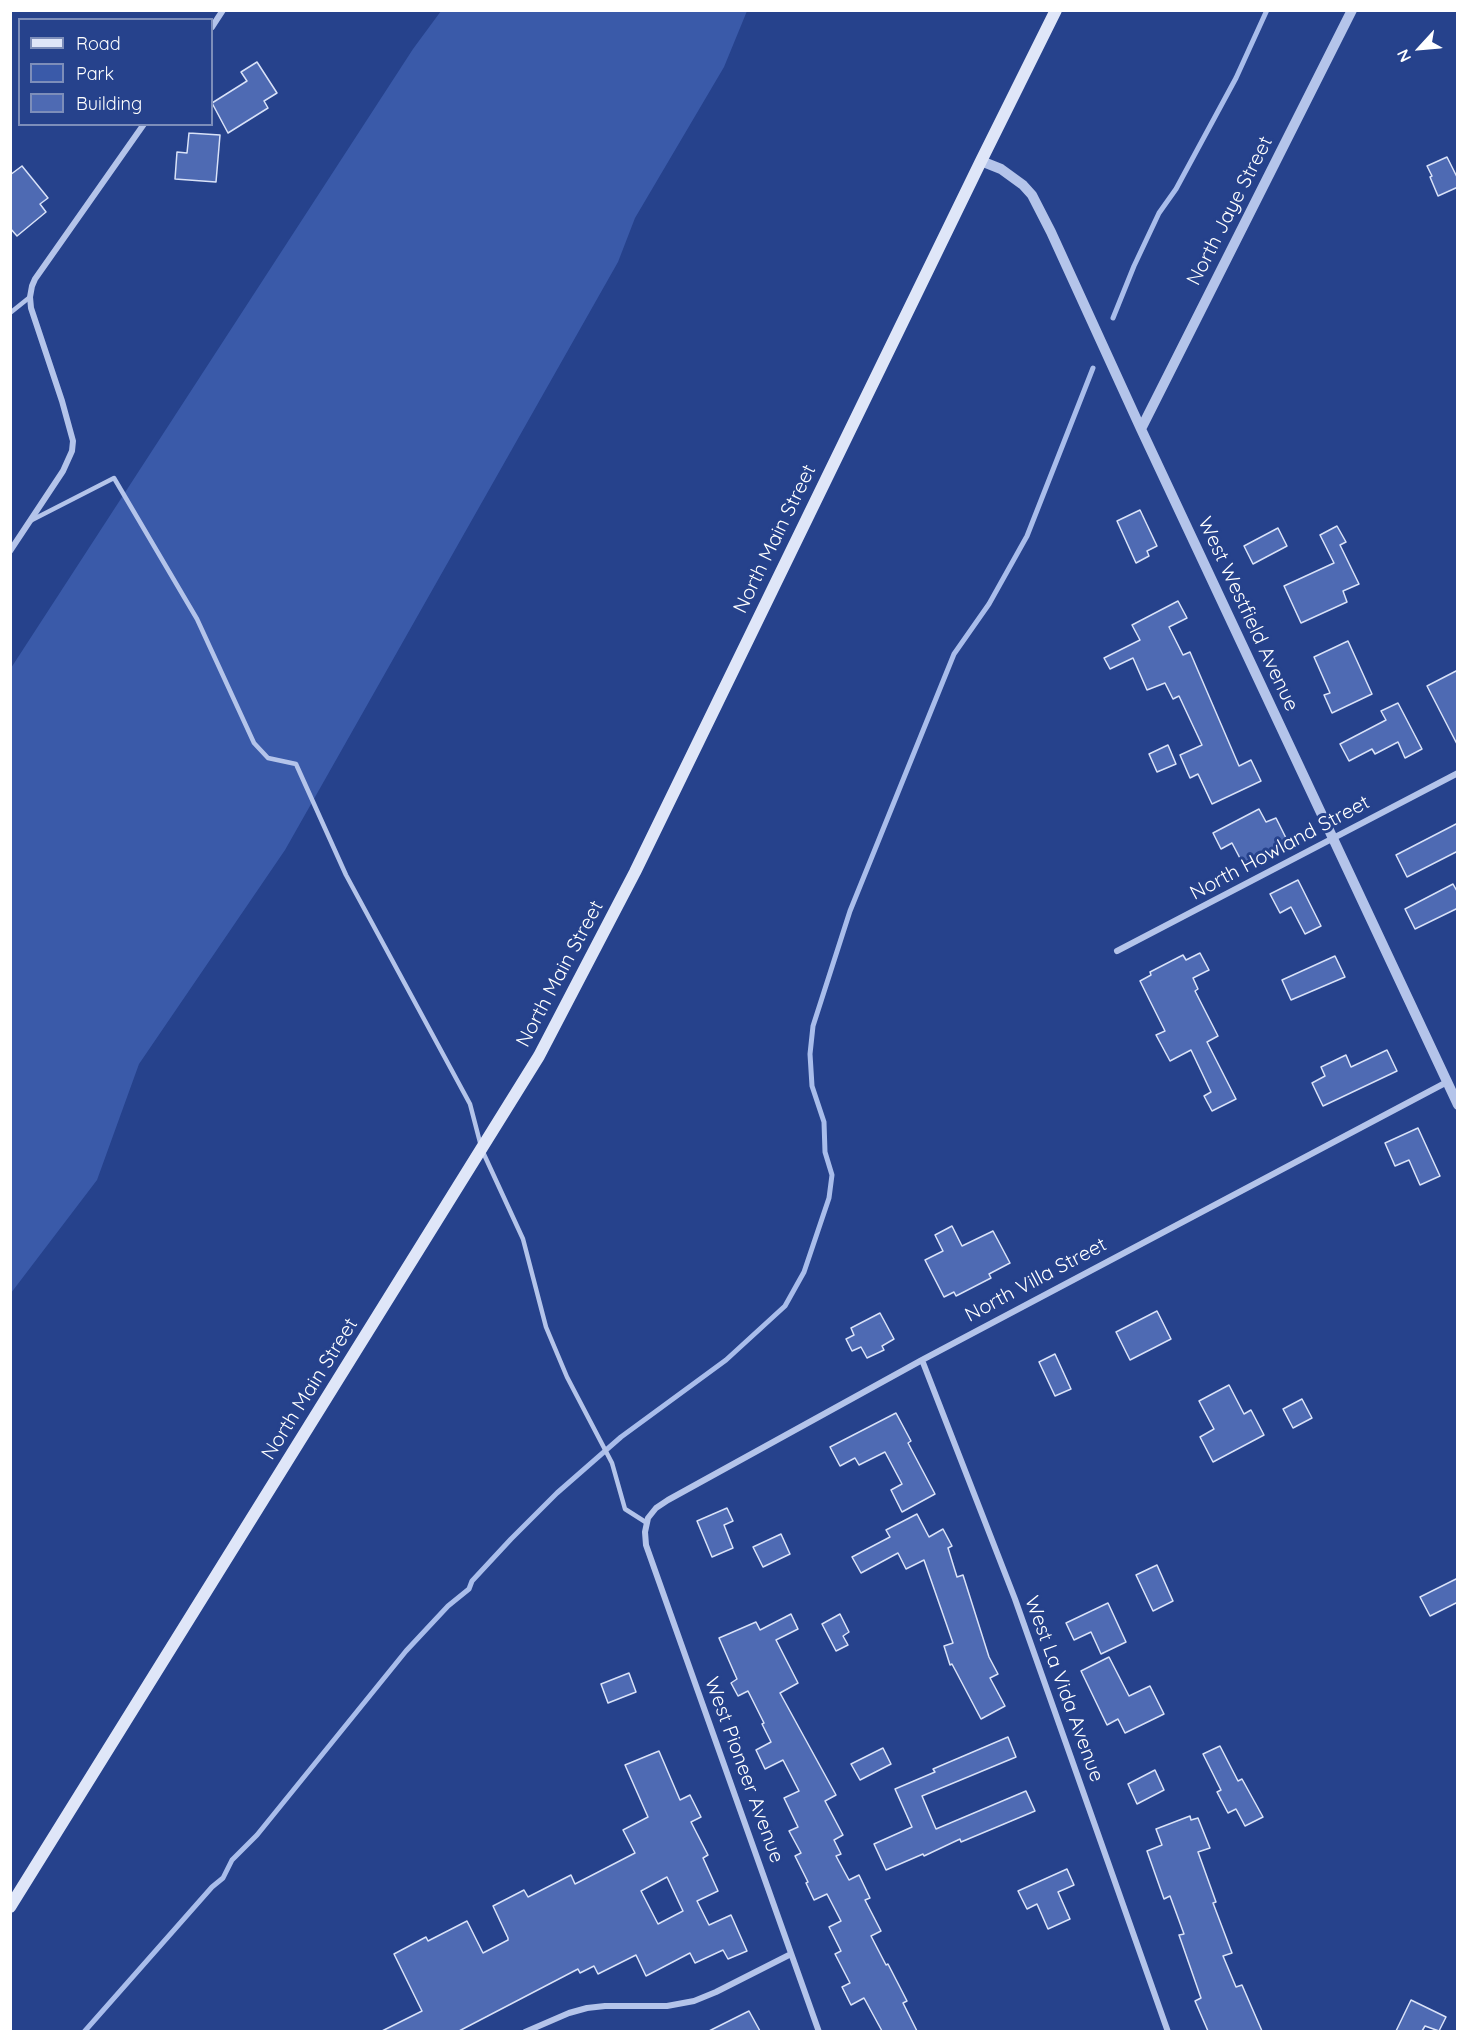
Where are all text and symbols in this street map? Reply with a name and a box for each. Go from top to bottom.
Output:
legend [18,18,213,126]
north arrow [1390,18,1450,78]
text: Road [76,32,121,55]
text: N [1392,46,1415,66]
text: Park [76,62,114,85]
text: Building [76,92,142,115]
street label: North Jaye Street [1182,132,1278,290]
street label: North Main Street [729,461,821,617]
street label: West Westfield Avenue [1192,513,1304,715]
street label: North Howland Street [1186,790,1374,906]
street label: North Main Street [511,897,609,1051]
street label: North Villa Street [961,1233,1111,1327]
street label: North Main Street [257,1314,363,1464]
street label: West La Vida Avenue [1019,1593,1109,1785]
street label: West Pioneer Avenue [699,1674,789,1866]

